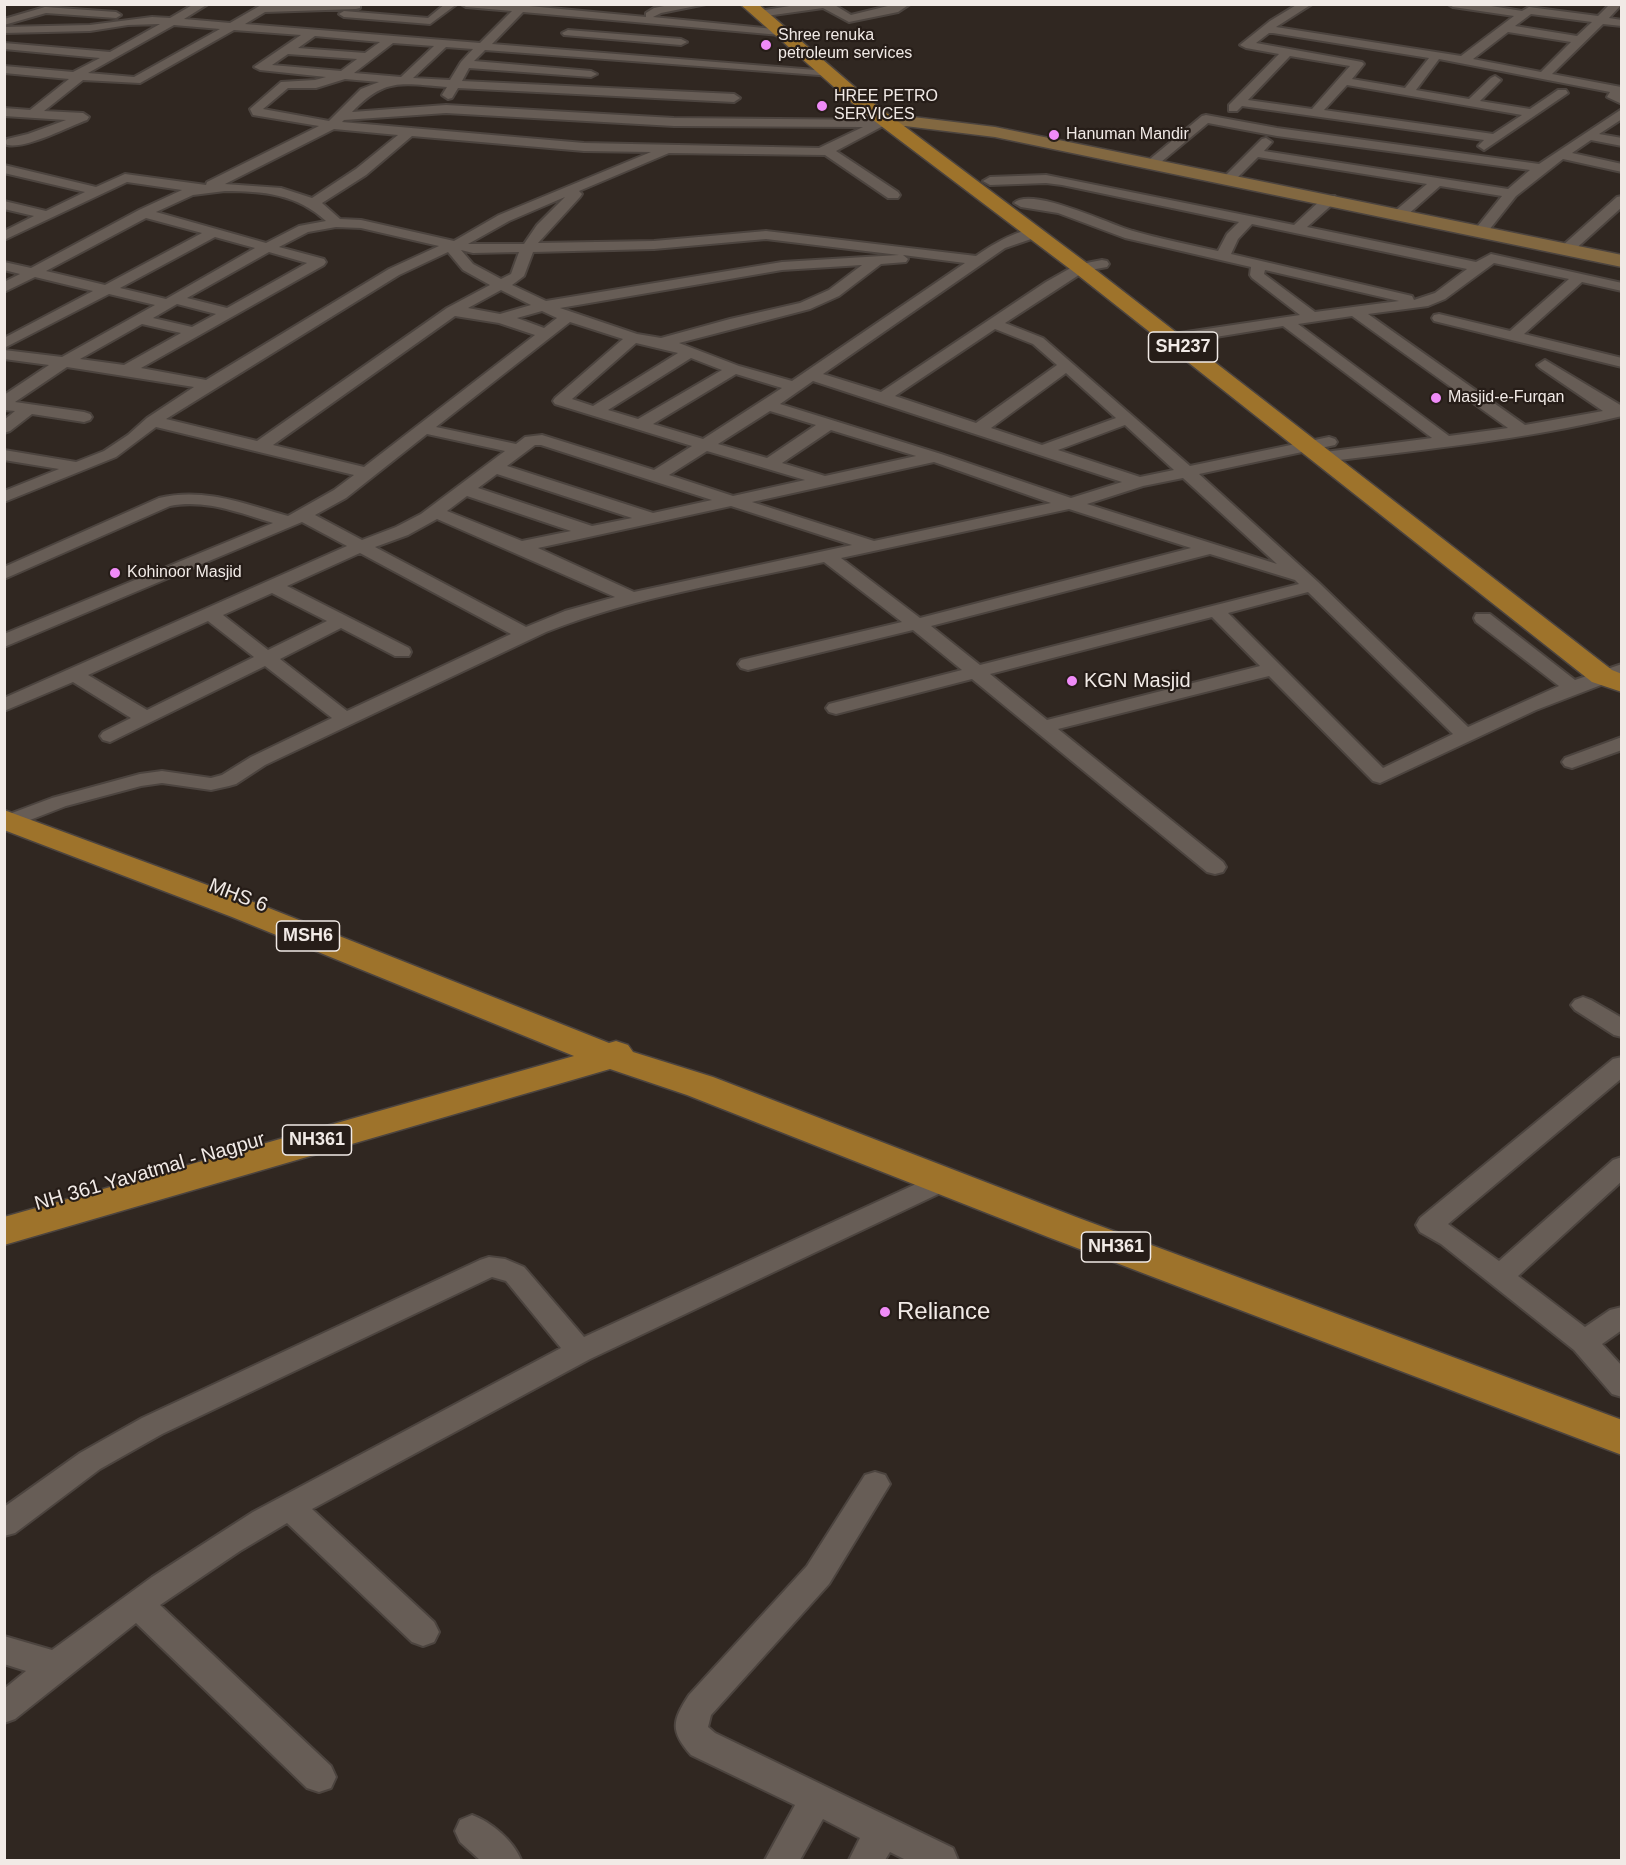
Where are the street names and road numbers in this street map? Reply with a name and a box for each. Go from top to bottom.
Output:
road number: SH237 [1148,332,1218,362]
street label: MHS 6 [205,874,271,918]
road number: MSH6 [276,921,340,951]
road number: NH361 [282,1125,352,1155]
street label: NH 361 Yavatmal - Nagpur [32,1128,268,1216]
road number: NH361 [1082,1232,1150,1262]

